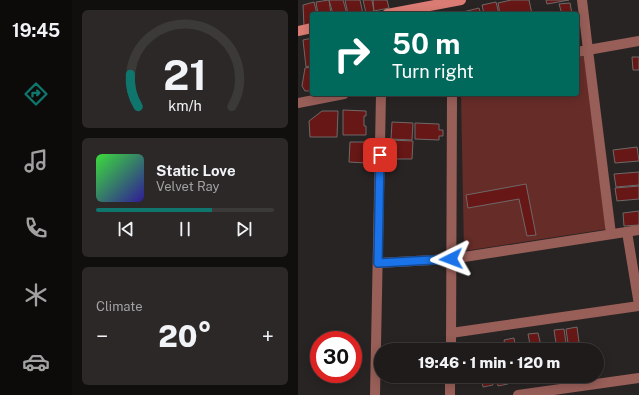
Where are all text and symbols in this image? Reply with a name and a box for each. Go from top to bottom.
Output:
text: 19:45 [12,20,60,41]
text: 50 m [392,27,460,60]
icon: right [326,28,378,80]
text: 21 [163,50,207,99]
text: Turn right [392,61,474,82]
icon: directions [22,80,50,108]
text: km/h [168,97,202,114]
pin [363,138,397,172]
icon: arrive [369,144,391,166]
icon: music [22,147,50,175]
text: Static Love [156,162,236,179]
text: Velvet Ray [156,179,220,194]
icon: phone [22,214,50,242]
icon: previous [115,218,137,240]
icon: pause [174,218,196,240]
icon: next [233,218,255,240]
position arrow [430,238,472,280]
icon: climate [22,281,50,309]
text: Climate [96,299,143,314]
text: 20° [158,318,212,354]
text: − [96,323,108,349]
text: + [262,323,274,349]
speed limit sign: 30 [310,331,362,383]
icon: car [22,348,50,376]
text: 19:46 · 1 min · 120 m [418,354,560,371]

